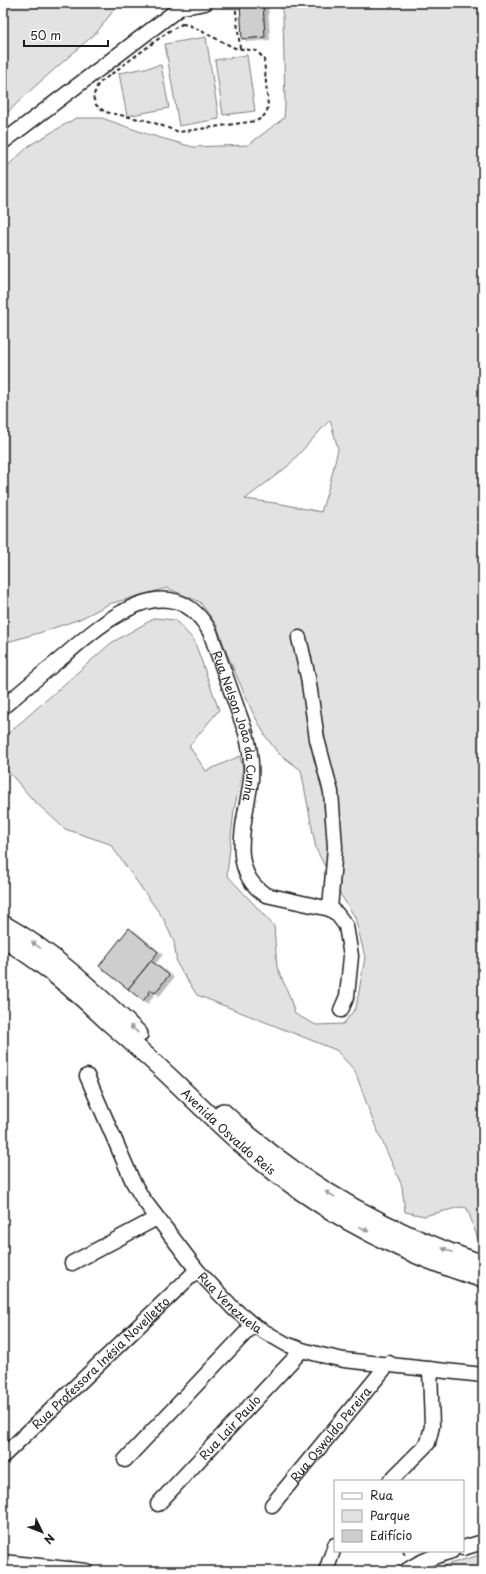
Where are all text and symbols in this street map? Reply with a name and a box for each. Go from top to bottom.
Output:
scale bar [24,22,108,48]
text: 50 m [30,26,61,44]
street label: Rua Nelson João da Cunha [208,648,260,803]
one-way arrow [31,941,41,949]
one-way arrow [129,1025,139,1034]
street label: Avenida Osvaldo Reis [177,1084,280,1179]
one-way arrow [325,1190,335,1198]
one-way arrow [358,1226,370,1233]
one-way arrow [440,1247,452,1253]
street label: Rua Venezuela [194,1268,266,1338]
street label: Rua Professora Inésia Novelletto [28,1292,174,1433]
street label: Rua Oswaldo Pereira [286,1382,376,1486]
street label: Rua Lair Paulo [195,1391,265,1464]
legend [334,1480,464,1552]
text: Rua [370,1486,394,1504]
text: Parque [370,1506,410,1524]
north arrow [22,1512,62,1552]
text: Edifício [370,1526,412,1544]
text: N [40,1530,59,1548]

